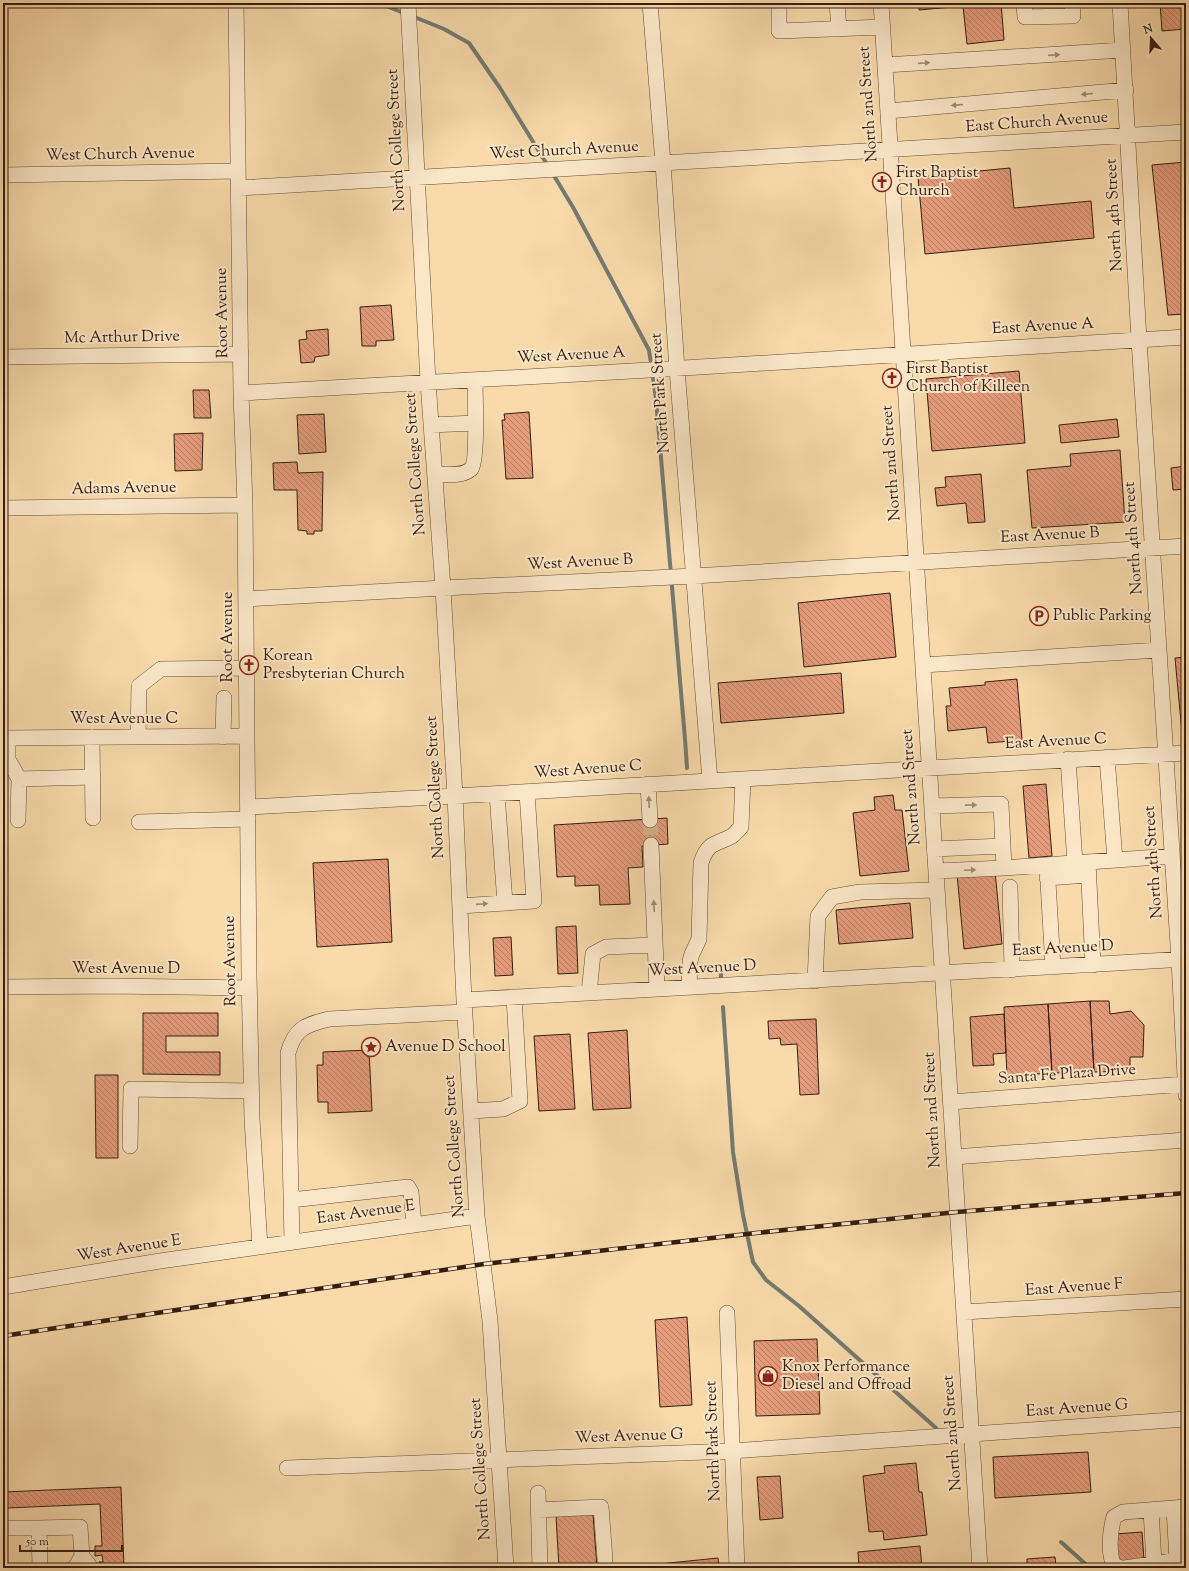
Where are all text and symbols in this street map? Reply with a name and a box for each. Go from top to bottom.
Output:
north arrow [1131,18,1171,58]
text: N [1140,20,1155,39]
street label: North 2nd Street [853,45,885,163]
one-way arrow [1048,51,1060,58]
one-way arrow [918,59,930,66]
street label: North College Street [382,68,412,212]
one-way arrow [1081,90,1093,97]
one-way arrow [951,101,963,108]
street label: East Church Avenue [965,107,1109,139]
street label: West Church Avenue [489,136,639,166]
street label: West Church Avenue [45,142,195,168]
street label: North 4th Street [1101,157,1129,272]
place label: First Baptist Church [896,162,979,203]
church icon: First Baptist Church [871,171,893,193]
street label: Root Avenue [211,267,235,359]
street label: East Avenue A [991,313,1095,341]
street label: Mc Arthur Drive [64,325,180,351]
street label: North Park Street [645,331,677,454]
street label: West Avenue A [516,342,626,370]
place label: First Baptist Church of Killeen [906,358,1031,399]
church icon: First Baptist Church of Killeen [881,367,903,389]
street label: North College Street [400,391,432,536]
street label: North 2nd Street [876,404,908,522]
street label: Adams Avenue [71,477,177,501]
street label: North 4th Street [1119,480,1149,595]
street label: East Avenue B [1000,522,1100,550]
street label: West Avenue B [527,549,633,577]
street label: Root Avenue [217,592,240,682]
parking icon: Public Parking [1028,605,1050,627]
place label: Public Parking [1053,605,1152,628]
place label: Korean Presbyterian Church [263,645,406,686]
church icon: Korean Presbyterian Church [238,654,260,676]
street label: West Avenue C [70,708,178,731]
street label: North College Street [421,715,451,859]
street label: North 2nd Street [896,728,928,846]
street label: East Avenue C [1004,728,1108,756]
street label: West Avenue C [533,755,643,785]
one-way arrow [645,796,652,808]
one-way arrow [965,802,978,808]
street label: North 4th Street [1139,804,1169,919]
one-way arrow [964,866,976,873]
one-way arrow [650,900,657,912]
one-way arrow [476,901,489,907]
street label: Root Avenue [219,915,243,1007]
street label: East Avenue D [1012,935,1114,963]
street label: West Avenue D [647,955,757,983]
street label: West Avenue D [72,958,180,981]
place icon: Avenue D School [360,1036,382,1058]
place label: Avenue D School [385,1036,506,1059]
street label: North 2nd Street [918,1051,948,1169]
street label: Santa Fe Plaza Drive [997,1059,1137,1091]
street label: North College Street [439,1073,471,1218]
street label: East Avenue E [316,1195,417,1231]
street label: West Avenue E [75,1229,183,1269]
street label: East Avenue F [1024,1273,1124,1303]
place label: Knox Performance Diesel and Offroad [782,1356,912,1397]
shop icon: Knox Performance Diesel and Offroad [757,1365,779,1387]
street label: North 2nd Street [937,1374,969,1492]
street label: North Park Street [700,1380,728,1502]
street label: East Avenue G [1025,1394,1129,1424]
street label: North College Street [465,1396,497,1541]
street label: West Avenue G [574,1424,684,1450]
scale bar [20,1527,122,1553]
text: 50 m [25,1533,49,1551]

